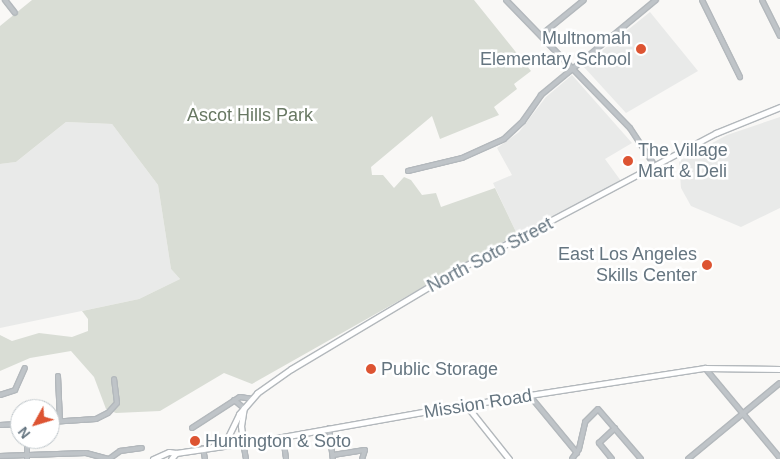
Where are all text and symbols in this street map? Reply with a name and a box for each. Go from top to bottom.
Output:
place label: Multnomah Elementary School [480,28,631,70]
marker: Multnomah Elementary School [635,43,647,55]
park label: Ascot Hills Park [187,104,313,126]
place label: The Village Mart & Deli [638,140,728,182]
marker: The Village Mart & Deli [622,155,634,167]
street label: North Soto Street [424,213,556,297]
place label: East Los Angeles Skills Center [557,244,697,286]
marker: East Los Angeles Skills Center [701,259,713,271]
place label: Public Storage [381,358,498,380]
marker: Public Storage [365,363,377,375]
street label: Mission Road [422,385,534,423]
north arrow [10,399,60,449]
text: N [15,424,34,442]
place label: Huntington & Soto [205,430,351,452]
marker: Huntington & Soto [189,435,201,447]

